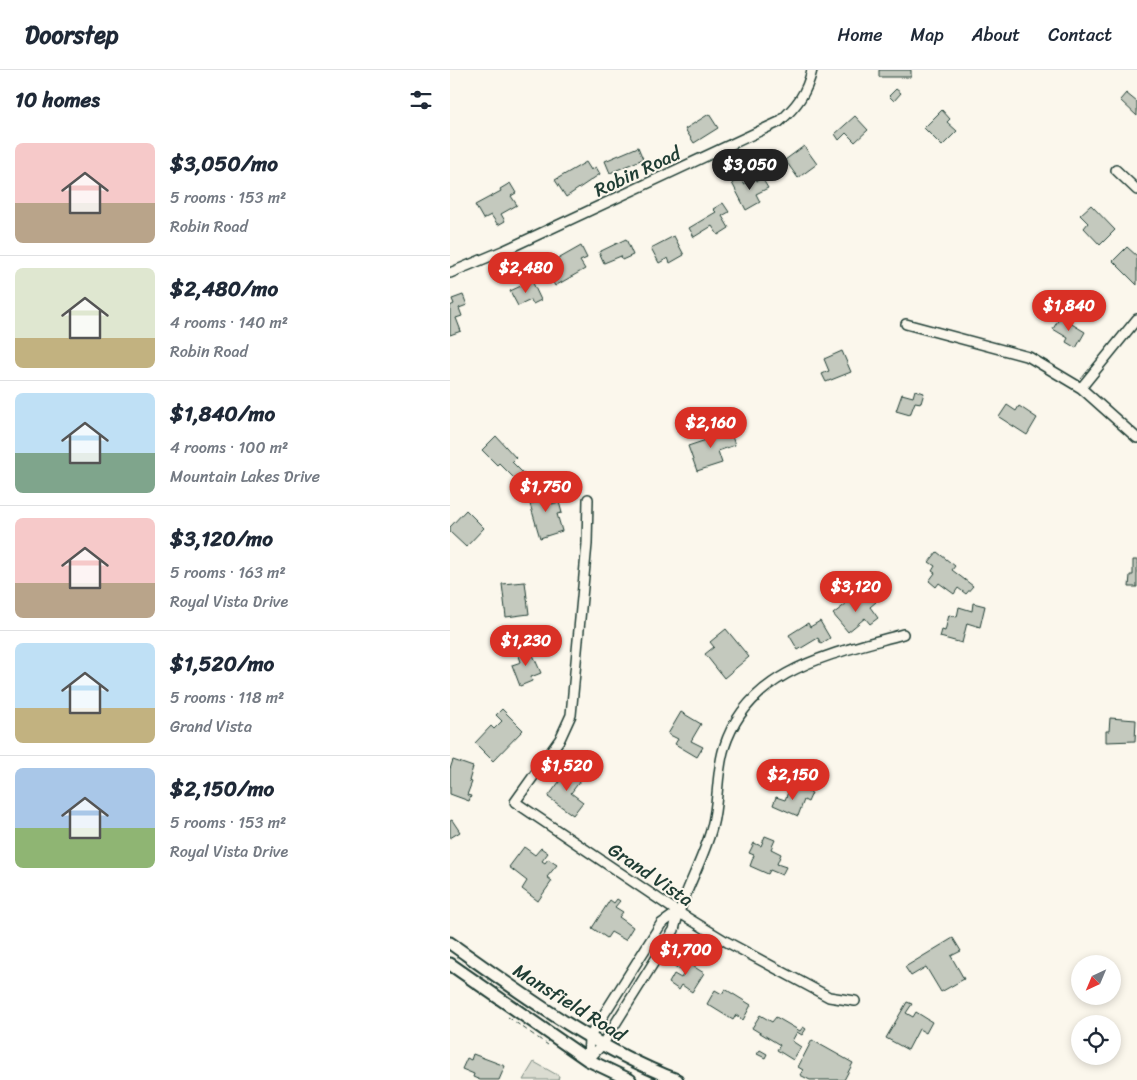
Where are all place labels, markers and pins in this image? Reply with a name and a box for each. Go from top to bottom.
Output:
pin: $3,050 [709,148,791,191]
pin: $2,480 [485,252,567,294]
pin: $1,840 [1028,290,1110,332]
pin: $2,160 [670,406,752,449]
pin: $1,750 [505,470,587,513]
pin: $3,120 [815,570,897,613]
pin: $1,230 [485,624,567,667]
pin: $1,520 [526,750,608,792]
pin: $2,150 [752,758,834,801]
pin: $1,700 [645,934,727,976]

